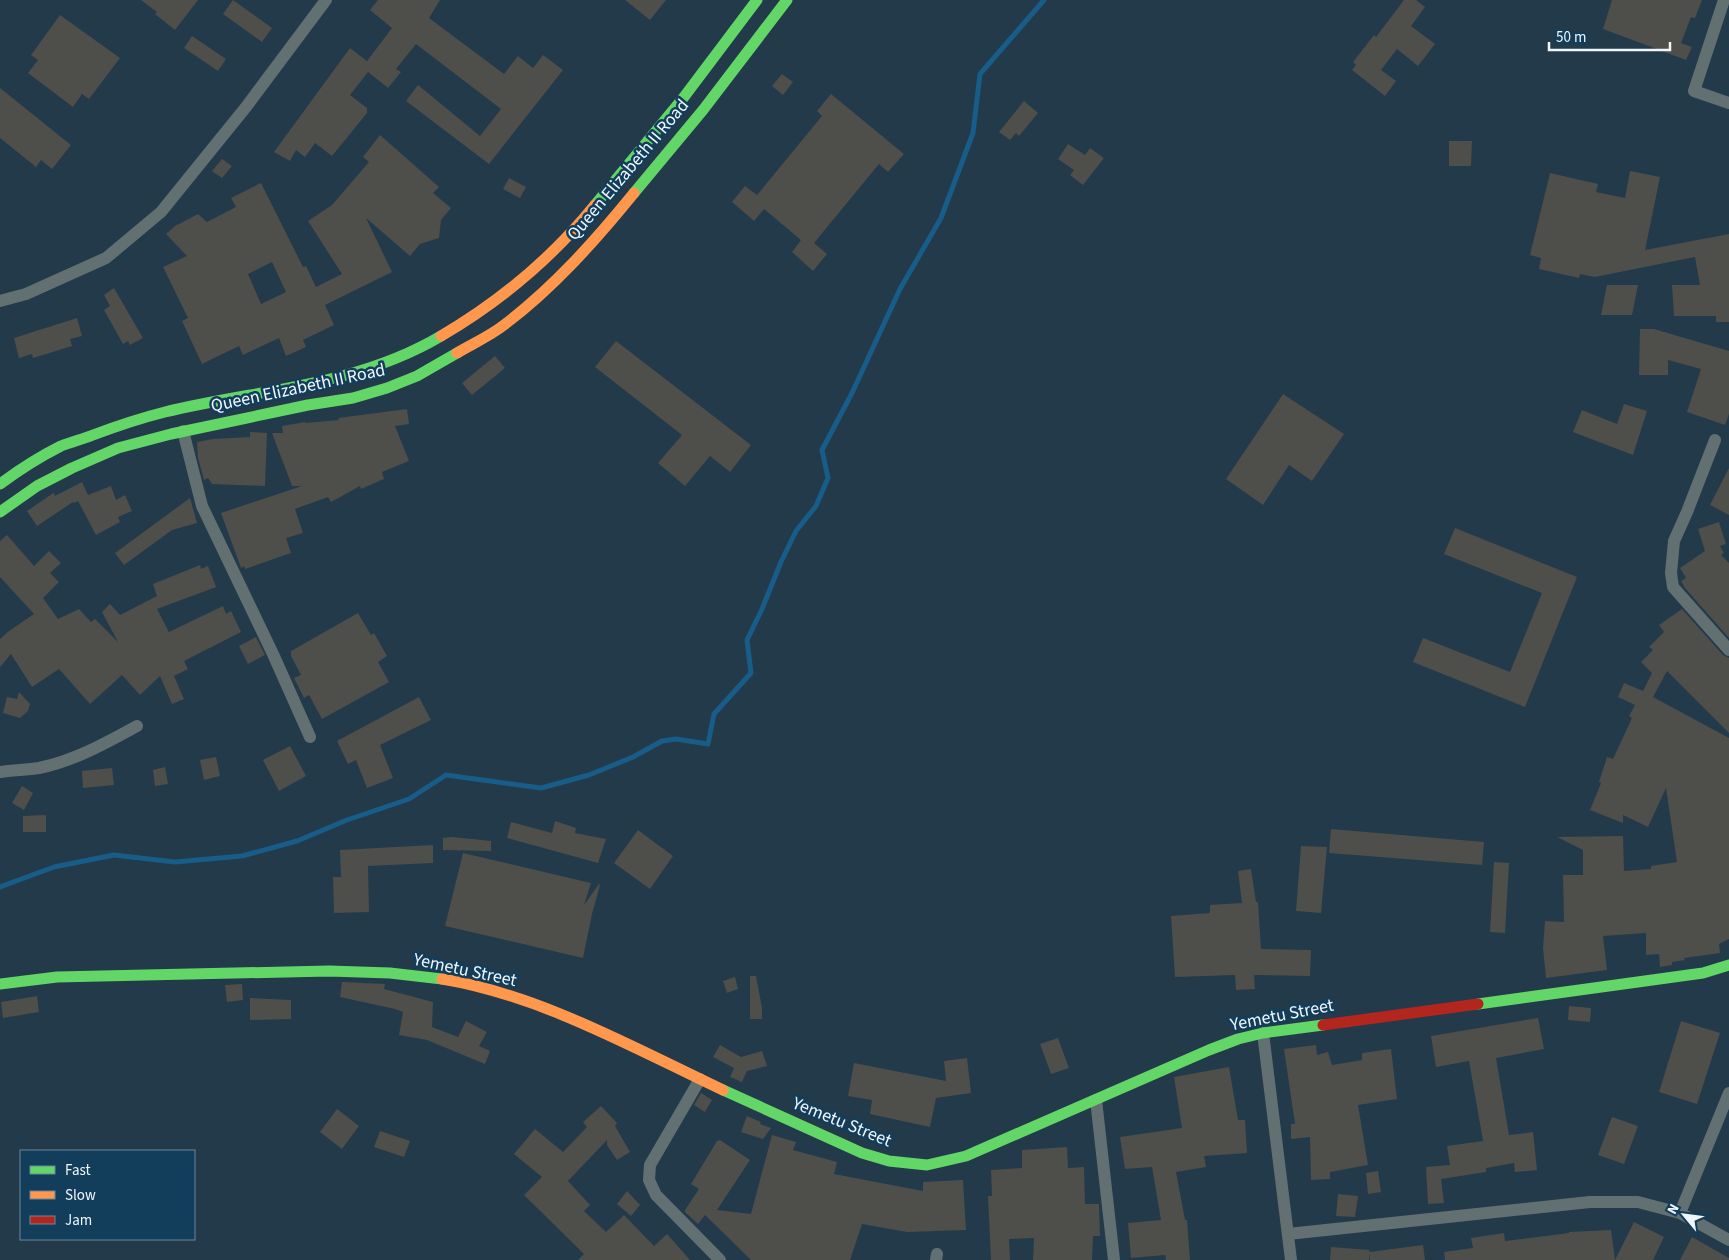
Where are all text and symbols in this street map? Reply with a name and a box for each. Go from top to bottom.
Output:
scale bar [1549,20,1670,52]
text: 50 m [1556,27,1586,48]
street label: Queen Elizabeth II Road [561,94,695,246]
street label: Queen Elizabeth II Road [208,357,388,419]
street label: Yemetu Street [410,947,519,993]
street label: Yemetu Street [1227,993,1336,1037]
street label: Yemetu Street [788,1090,895,1153]
legend [20,1150,195,1240]
text: Fast [65,1160,91,1181]
text: Slow [65,1185,96,1206]
north arrow [1659,1190,1709,1240]
text: N [1663,1200,1685,1218]
text: Jam [65,1210,92,1231]

